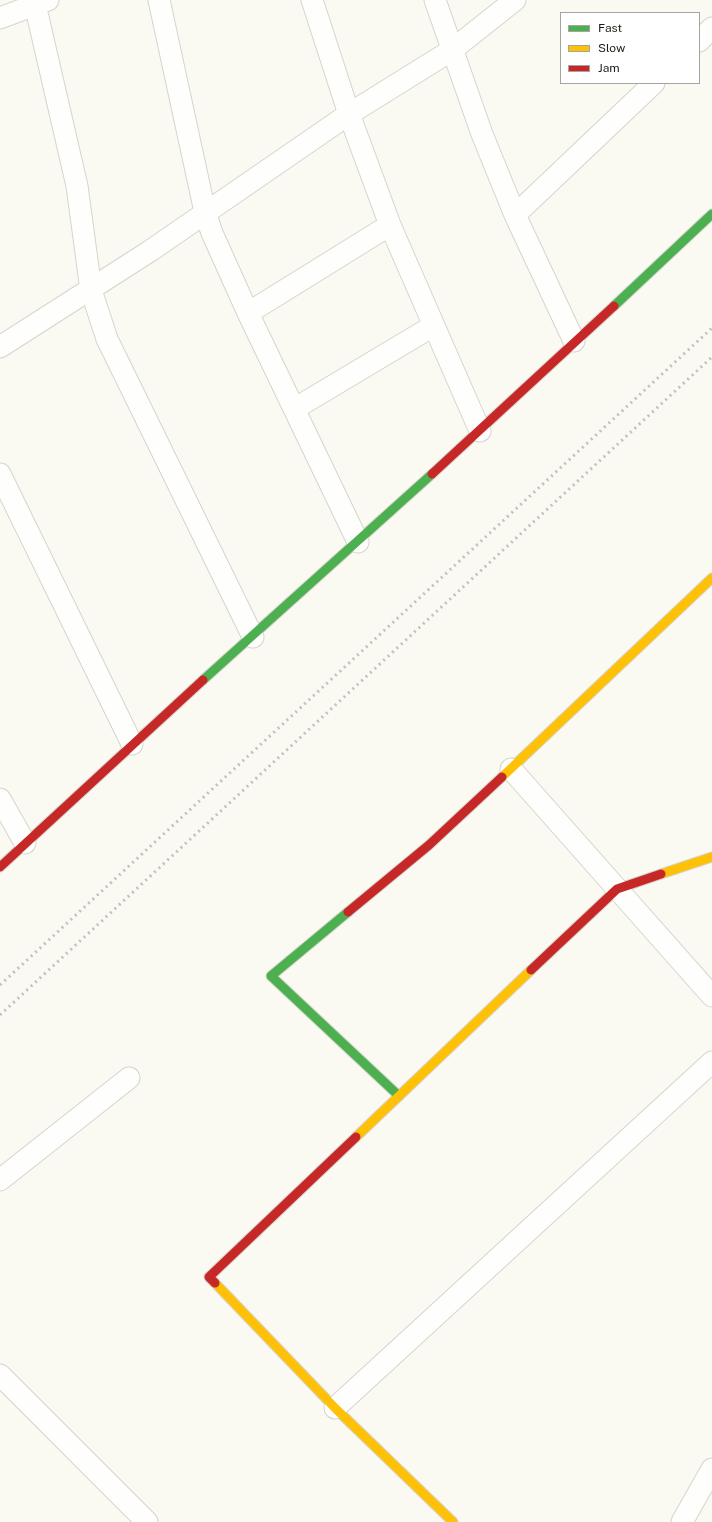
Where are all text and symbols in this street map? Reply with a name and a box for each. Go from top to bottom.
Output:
legend [560,12,700,84]
text: Fast [598,21,622,35]
text: Slow [598,41,625,55]
text: Jam [598,61,620,75]

